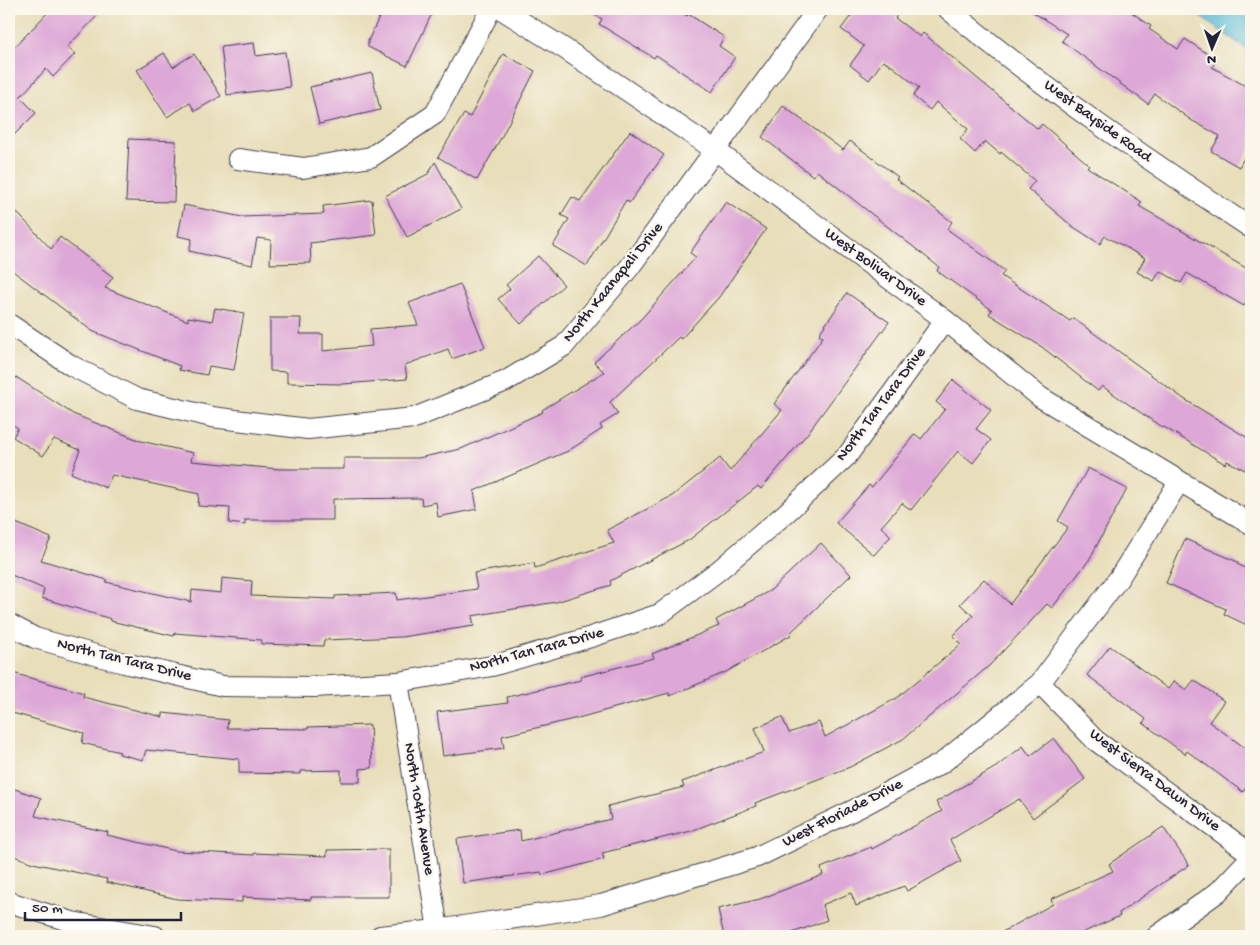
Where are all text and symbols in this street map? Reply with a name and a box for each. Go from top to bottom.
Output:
north arrow [1188,22,1238,72]
text: N [1207,50,1216,67]
street label: West Bayside Road [1039,76,1156,168]
street label: North Kaanapali Drive [560,219,669,347]
street label: West Bolivar Drive [820,225,930,312]
street label: North Tan Tara Drive [833,344,932,466]
street label: North Tan Tara Drive [468,624,607,678]
street label: North Tan Tara Drive [55,635,194,687]
street label: West Sierra Dawn Drive [1085,726,1224,837]
street label: North 104th Avenue [398,742,438,877]
street label: West Floriade Drive [780,775,907,853]
scale bar [25,890,181,922]
text: 50 m [32,900,63,918]

